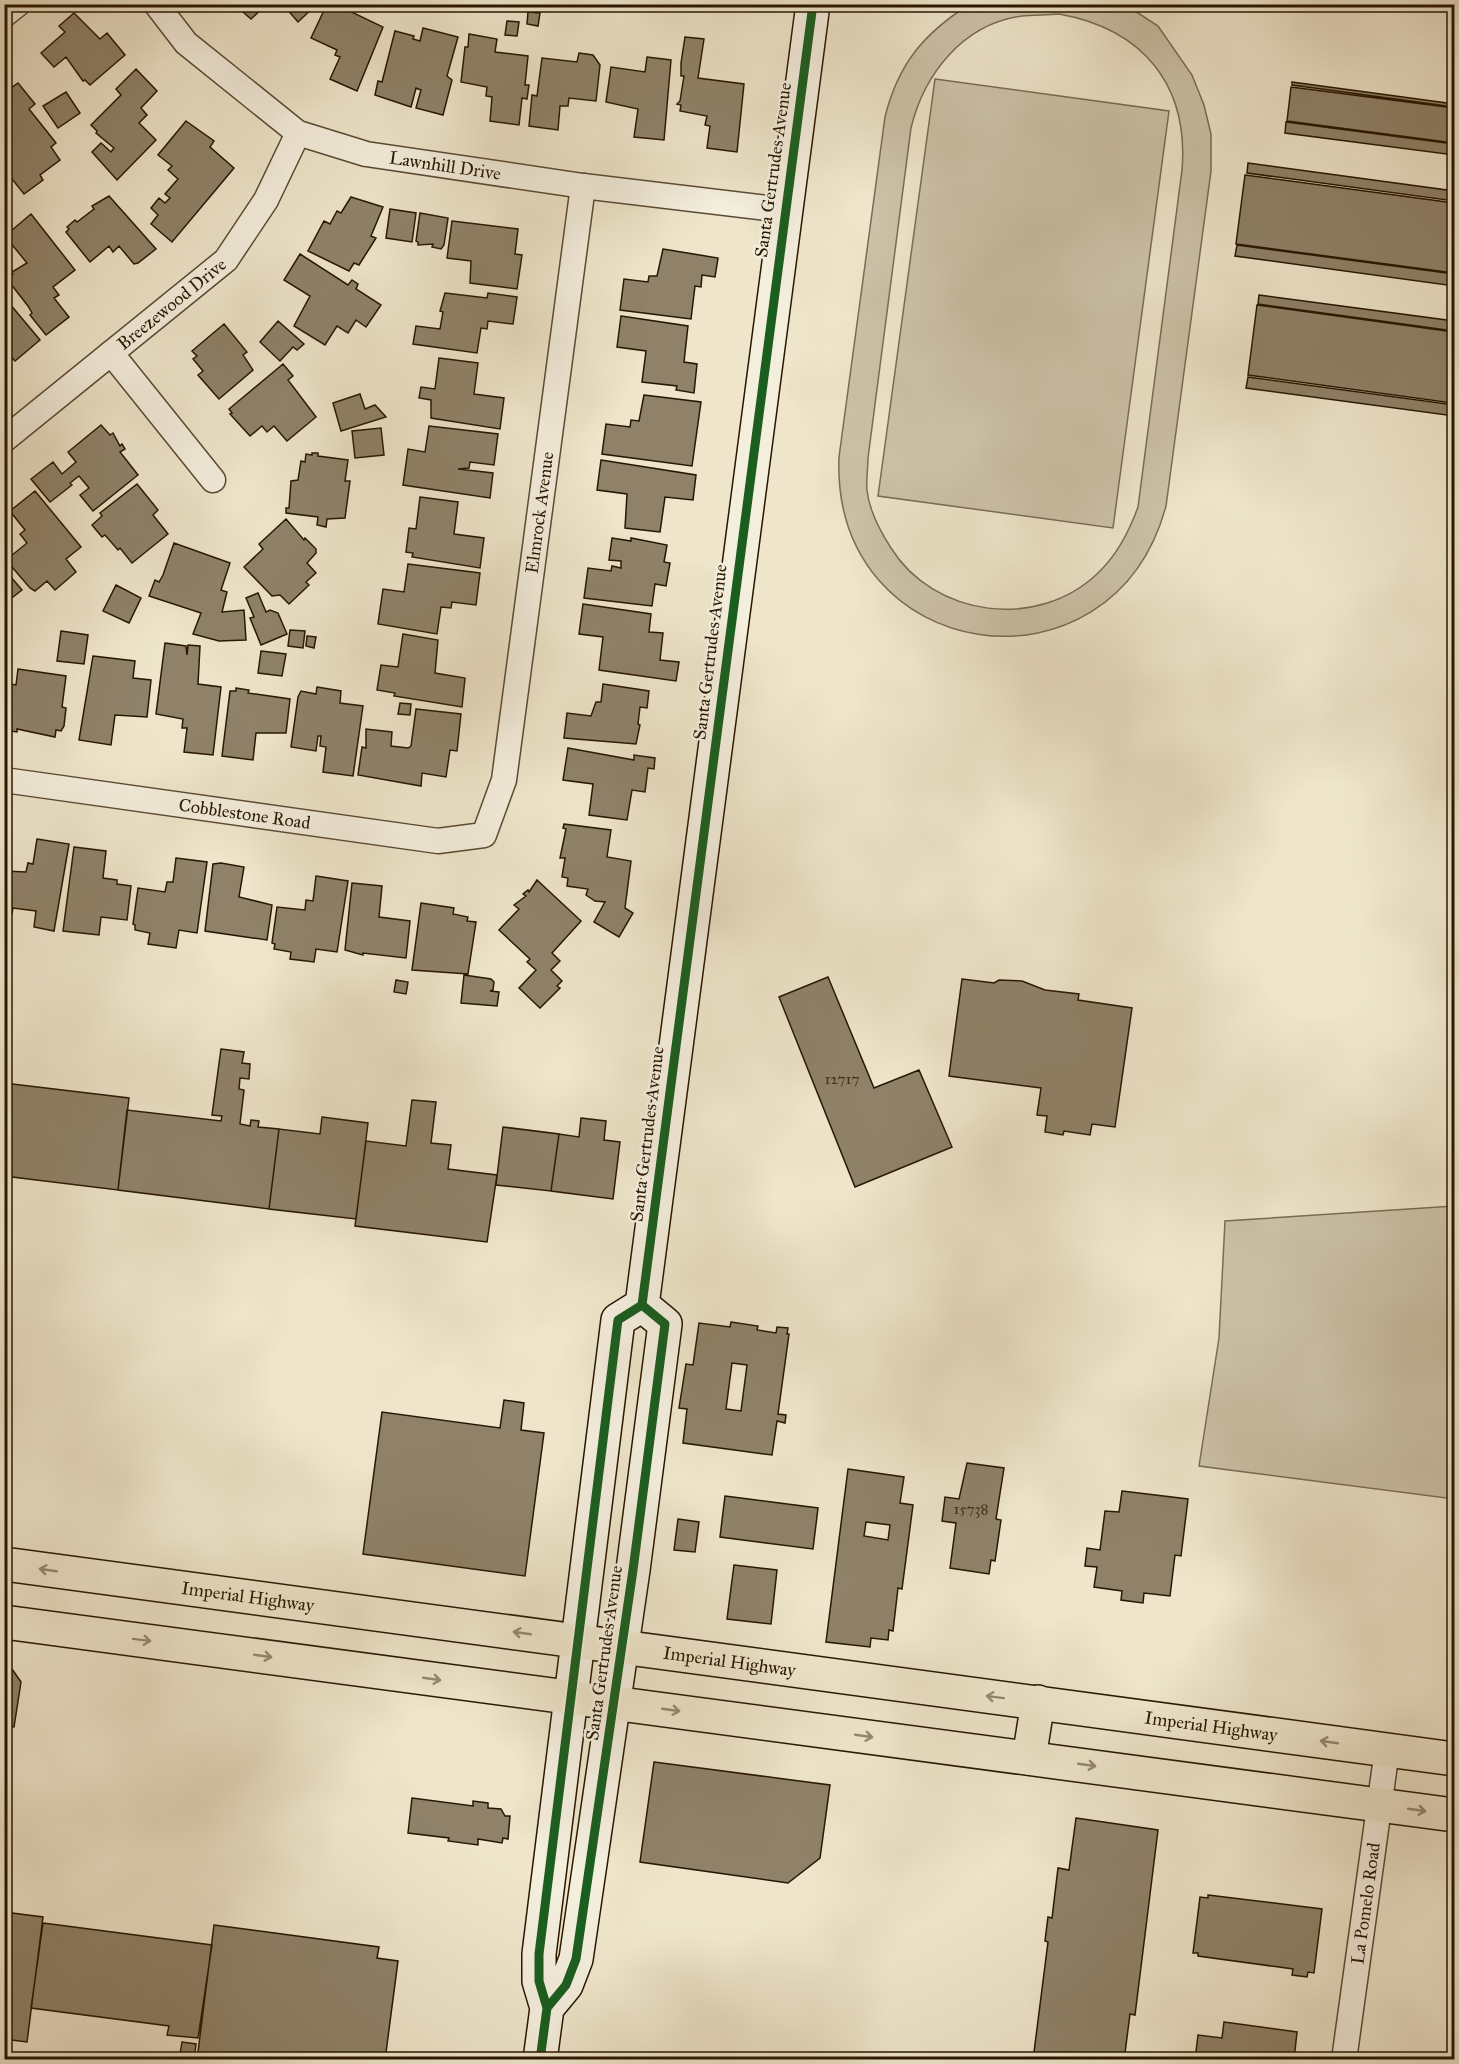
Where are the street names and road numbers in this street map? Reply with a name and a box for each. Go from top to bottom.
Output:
street label: Santa Gertrudes Avenue [750,81,796,259]
street label: Lawnhill Drive [388,147,502,185]
street label: Breezewood Drive [113,253,231,355]
street label: Elmrock Avenue [521,450,559,575]
street label: Santa Gertrudes Avenue [688,563,732,741]
street label: Cobblestone Road [177,794,312,834]
street label: Santa Gertrudes Avenue [625,1045,669,1223]
street label: Santa Gertrudes Avenue [581,1564,627,1742]
street label: Imperial Highway [180,1577,316,1617]
street label: Imperial Highway [662,1642,798,1681]
street label: Imperial Highway [1143,1707,1279,1746]
street label: La Pomelo Road [1346,1841,1385,1966]

